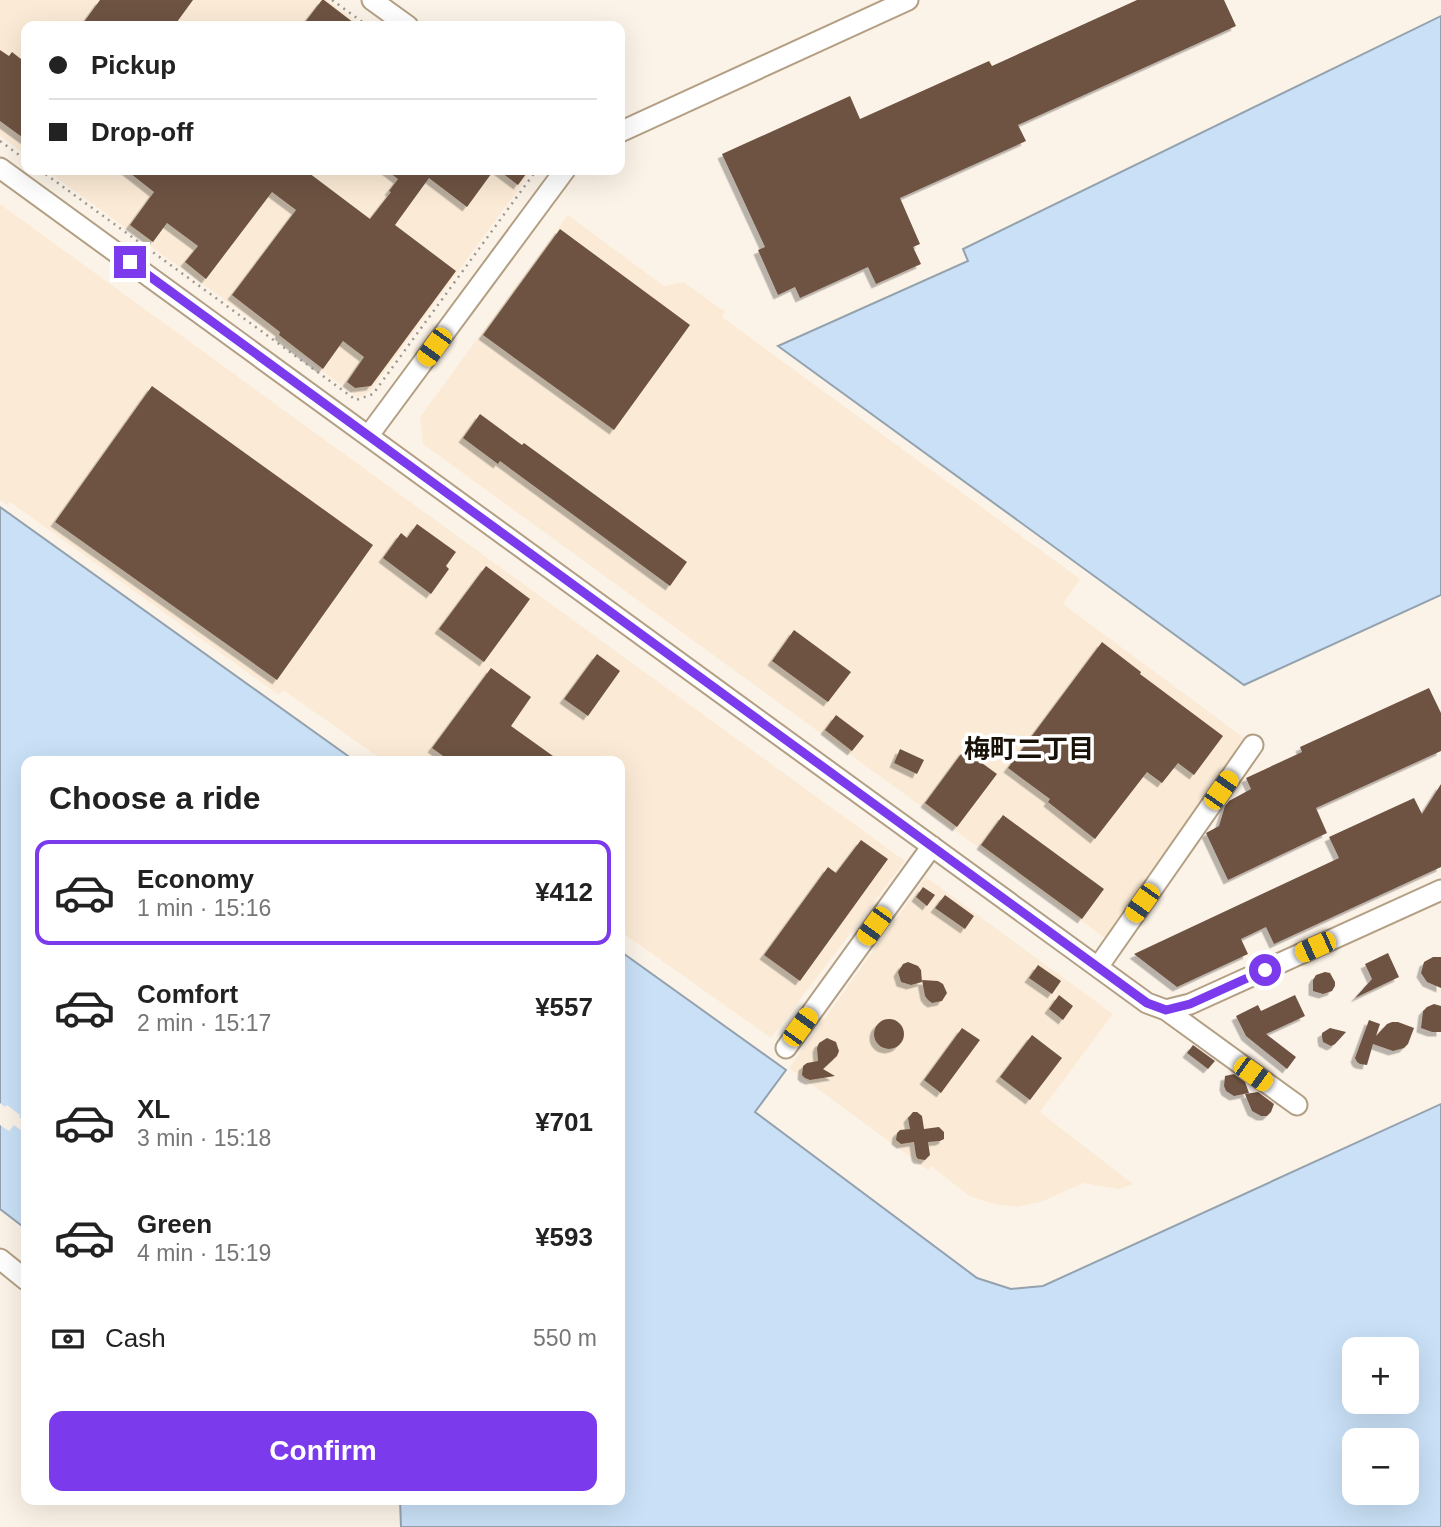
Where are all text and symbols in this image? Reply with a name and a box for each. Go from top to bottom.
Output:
text: Pickup [91,50,176,80]
text: Drop-off [91,117,194,147]
route end [114,246,146,278]
car [414,324,455,370]
district label: 梅町二丁目 [964,734,1094,764]
car [1201,767,1242,813]
text: Choose a ride [49,780,261,816]
icon: car [53,861,116,924]
text: Economy [137,864,254,894]
text: ¥412 [535,877,593,907]
car [1122,880,1163,926]
text: 1 min · 15:16 [137,895,271,921]
car [854,903,895,949]
car [1292,929,1339,965]
route start [1249,954,1281,986]
icon: car [53,976,116,1039]
text: Comfort [137,979,238,1009]
text: ¥557 [535,992,593,1022]
car [780,1004,821,1050]
text: 2 min · 15:17 [137,1010,271,1036]
car [1230,1053,1277,1095]
icon: car [53,1091,116,1154]
text: XL [137,1094,170,1124]
text: ¥701 [535,1107,593,1137]
text: 3 min · 15:18 [137,1125,271,1151]
icon: car [53,1206,116,1269]
text: Green [137,1209,212,1239]
text: ¥593 [535,1222,593,1252]
text: 4 min · 15:19 [137,1240,271,1266]
icon: cash [49,1320,87,1358]
text: Cash [105,1323,166,1353]
text: 550 m [533,1325,597,1351]
map controls [1342,1337,1419,1505]
button: + [1342,1337,1419,1414]
button: Confirm [49,1411,597,1491]
button: − [1342,1428,1419,1505]

